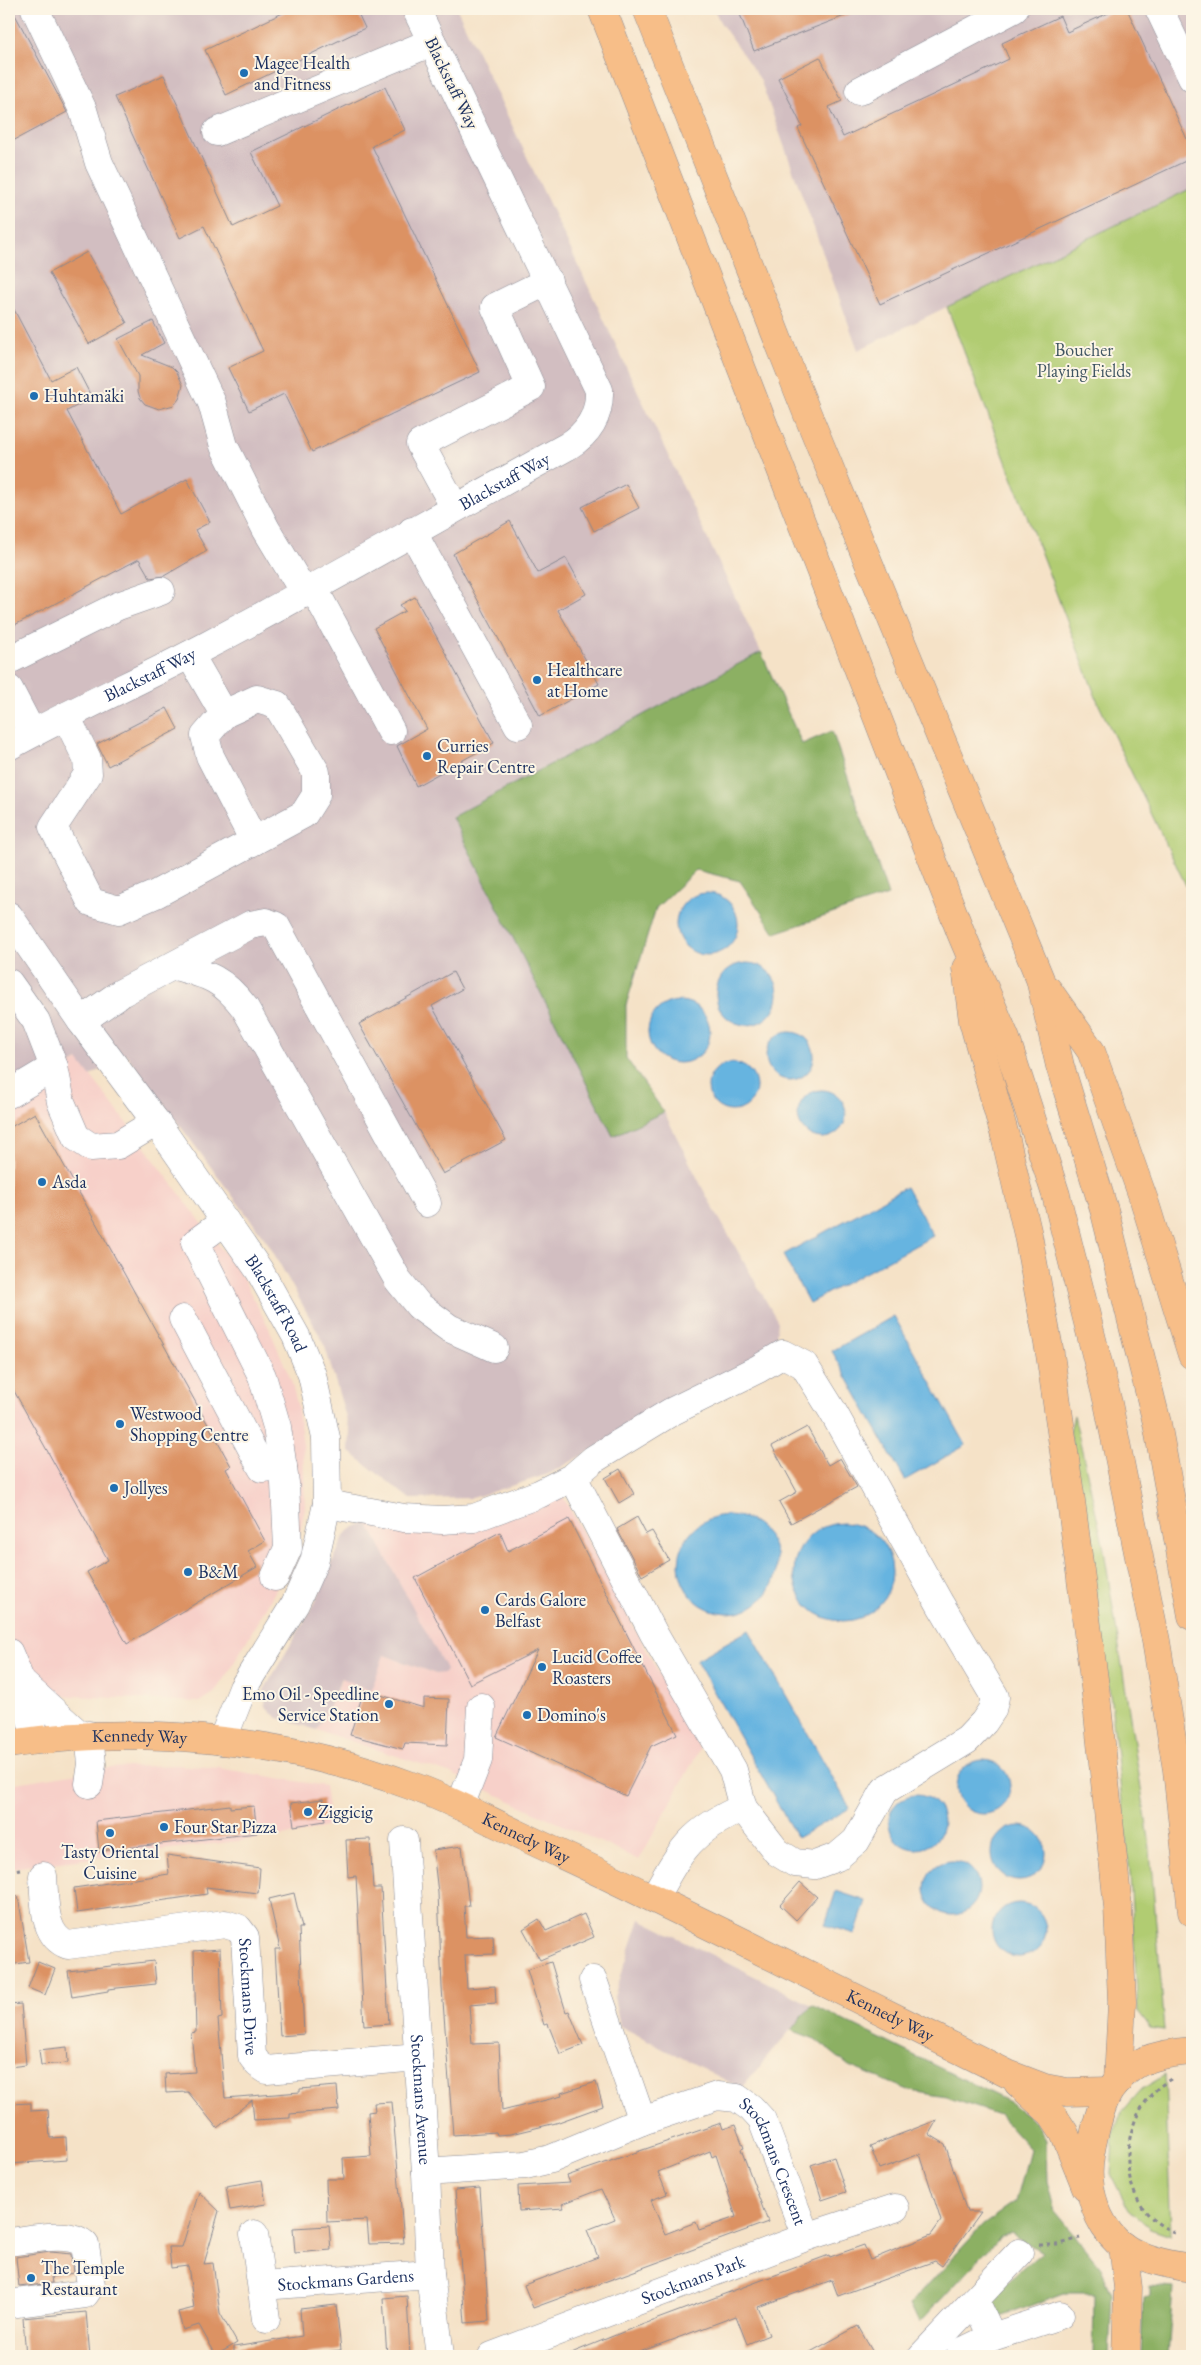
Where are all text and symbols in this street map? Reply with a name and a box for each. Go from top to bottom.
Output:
street label: Blackstaff Way [420,33,485,133]
place label: Magee Health and Fitness [254,51,350,95]
marker: Magee Health and Fitness [238,67,250,79]
park label: Boucher Playing Fields [1037,338,1131,382]
place label: Huhtamäki [44,384,125,407]
marker: Huhtamäki [28,390,40,402]
street label: Blackstaff Way [455,446,554,515]
street label: Blackstaff Way [100,641,200,707]
place label: Healthcare at Home [547,658,622,702]
marker: Healthcare at Home [531,674,543,686]
place label: Curries Repair Centre [437,734,535,778]
marker: Curries Repair Centre [421,750,433,762]
place label: Asda [51,1170,87,1193]
marker: Asda [36,1176,48,1188]
street label: Blackstaff Road [241,1250,314,1356]
place label: Westwood Shopping Centre [130,1402,249,1446]
marker: Westwood Shopping Centre [114,1418,126,1430]
place label: Jollyes [122,1476,168,1499]
marker: Jollyes [108,1482,120,1494]
place label: B&M [198,1560,238,1583]
marker: B&M [182,1566,194,1578]
place label: Cards Galore Belfast [495,1588,586,1632]
marker: Cards Galore Belfast [479,1604,491,1616]
place label: Lucid Coffee Roasters [552,1645,642,1689]
marker: Lucid Coffee Roasters [536,1661,548,1673]
place label: Emo Oil - Speedline Service Station [242,1682,379,1726]
marker: Emo Oil - Speedline Service Station [383,1698,395,1710]
place label: Domino's [537,1703,606,1726]
marker: Domino's [521,1709,533,1721]
street label: Kennedy Way [91,1723,188,1749]
place label: Ziggicig [318,1800,373,1823]
marker: Ziggicig [302,1806,314,1818]
street label: Kennedy Way [478,1806,575,1868]
place label: Four Star Pizza [174,1815,277,1838]
marker: Four Star Pizza [158,1821,170,1833]
marker: Tasty Oriental Cuisine [104,1827,116,1839]
place label: Tasty Oriental Cuisine [61,1840,159,1884]
street label: Stockmans Drive [234,1937,264,2056]
street label: Kennedy Way [843,1983,938,2047]
street label: Stockmans Avenue [406,2033,437,2165]
street label: Stockmans Crescent [735,2091,813,2229]
street label: Stockmans Park [638,2249,749,2310]
place label: The Temple Restaurant [41,2256,125,2300]
street label: Stockmans Gardens [277,2263,415,2296]
marker: The Temple Restaurant [25,2272,37,2284]

